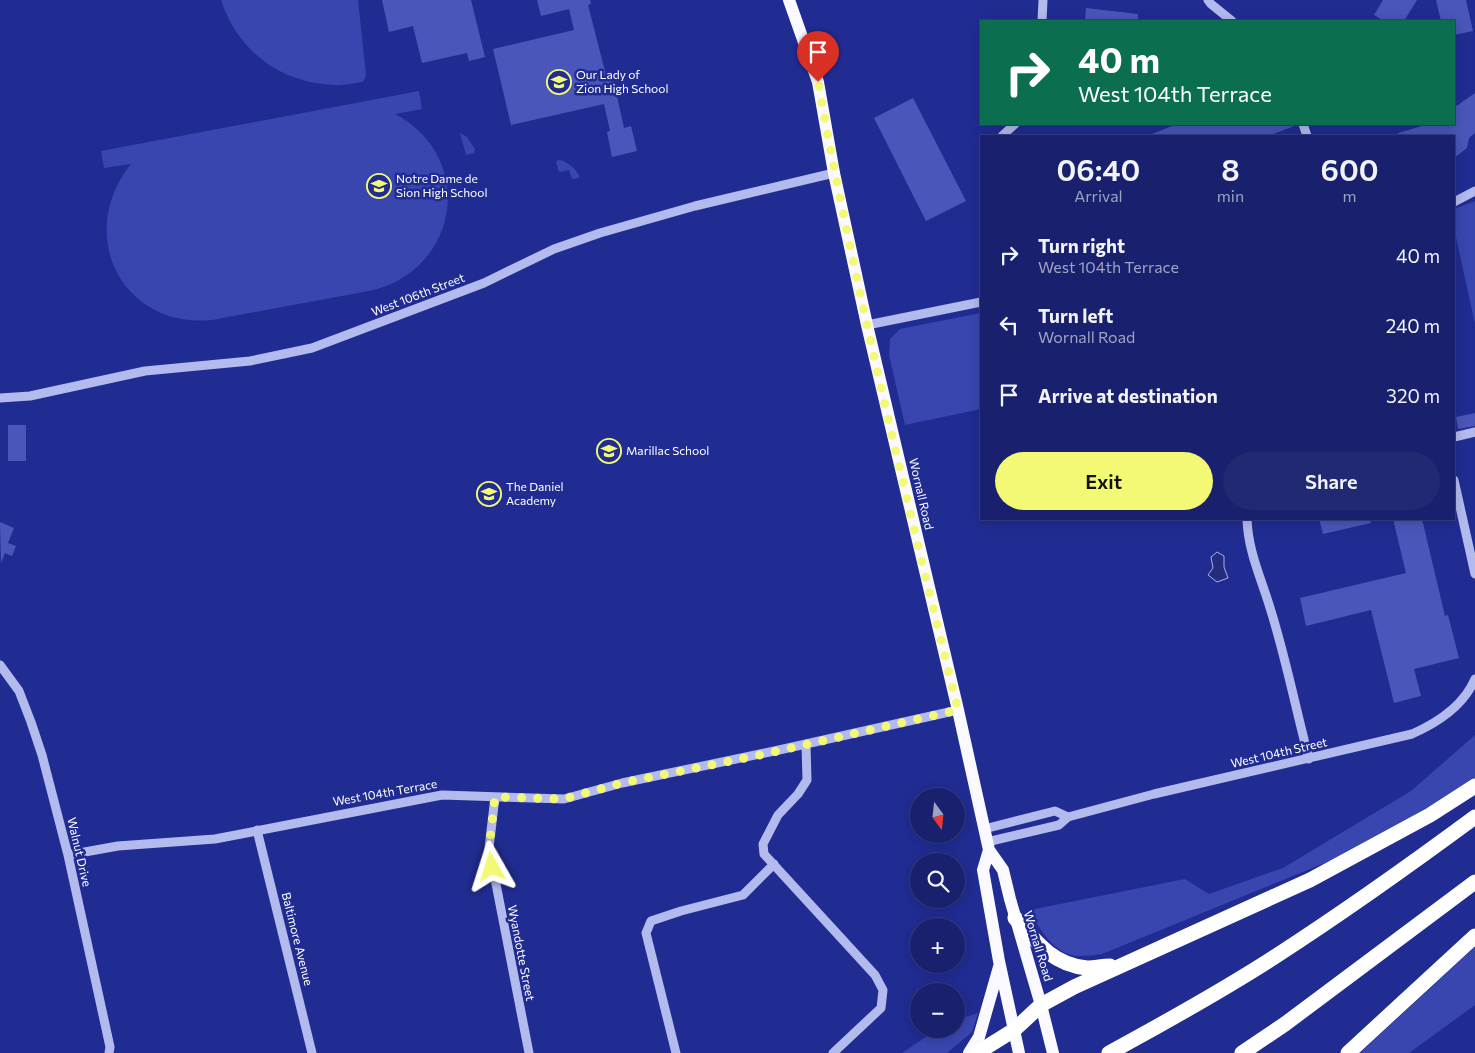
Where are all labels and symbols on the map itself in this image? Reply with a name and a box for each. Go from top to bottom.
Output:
pin [797,31,839,82]
place label: Our Lady of Zion High School [576,67,668,95]
school or university icon: Our Lady of Zion High School [546,69,572,95]
place label: Notre Dame de Sion High School [396,171,487,199]
school or university icon: Notre Dame de Sion High School [366,173,392,199]
street label: West 106th Street [369,270,466,318]
school or university icon: Marillac School [596,438,622,464]
place label: Marillac School [626,443,709,457]
street label: Wornall Road [907,457,937,531]
place label: The Daniel Academy [506,479,564,507]
school or university icon: The Daniel Academy [476,481,502,507]
street label: West 104th Street [1229,734,1328,770]
street label: West 104th Terrace [332,776,438,808]
north arrow [910,788,965,842]
street label: Walnut Drive [65,816,95,888]
position arrow [465,840,517,892]
street label: Baltimore Avenue [280,891,316,987]
street label: Wyandotte Street [506,904,538,1002]
street label: Wornall Road [1022,909,1056,983]

